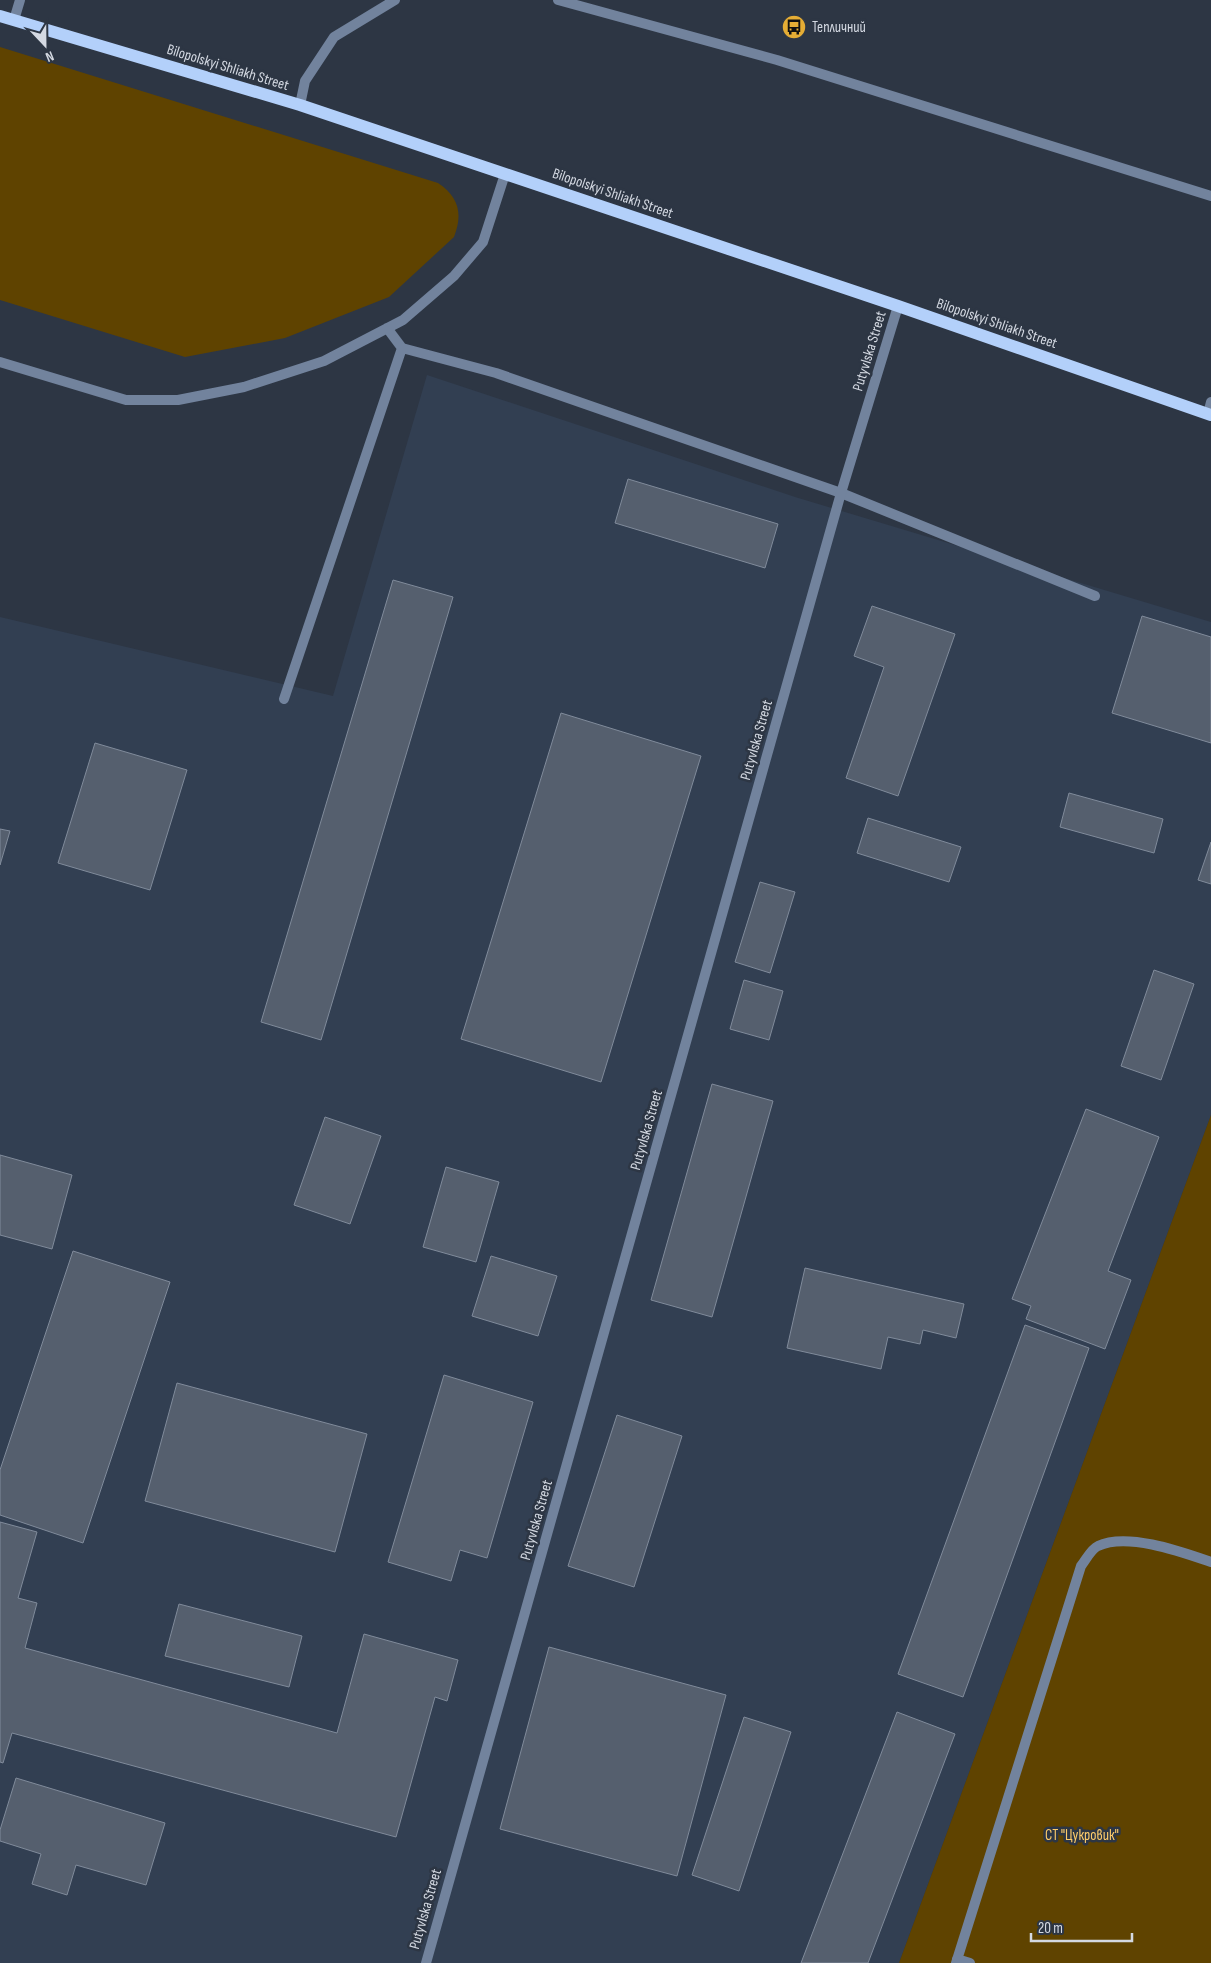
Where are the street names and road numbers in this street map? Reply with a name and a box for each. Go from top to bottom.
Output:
street label: Bilopolskyi Shliakh Street [165,40,292,95]
street label: Bilopolskyi Shliakh Street [550,164,676,223]
street label: Bilopolskyi Shliakh Street [934,294,1060,353]
street label: Putyvlska Street [848,309,891,393]
street label: Putyvlska Street [736,697,777,782]
street label: Putyvlska Street [626,1087,667,1172]
street label: Putyvlska Street [516,1477,557,1562]
street label: Putyvlska Street [405,1866,446,1951]

